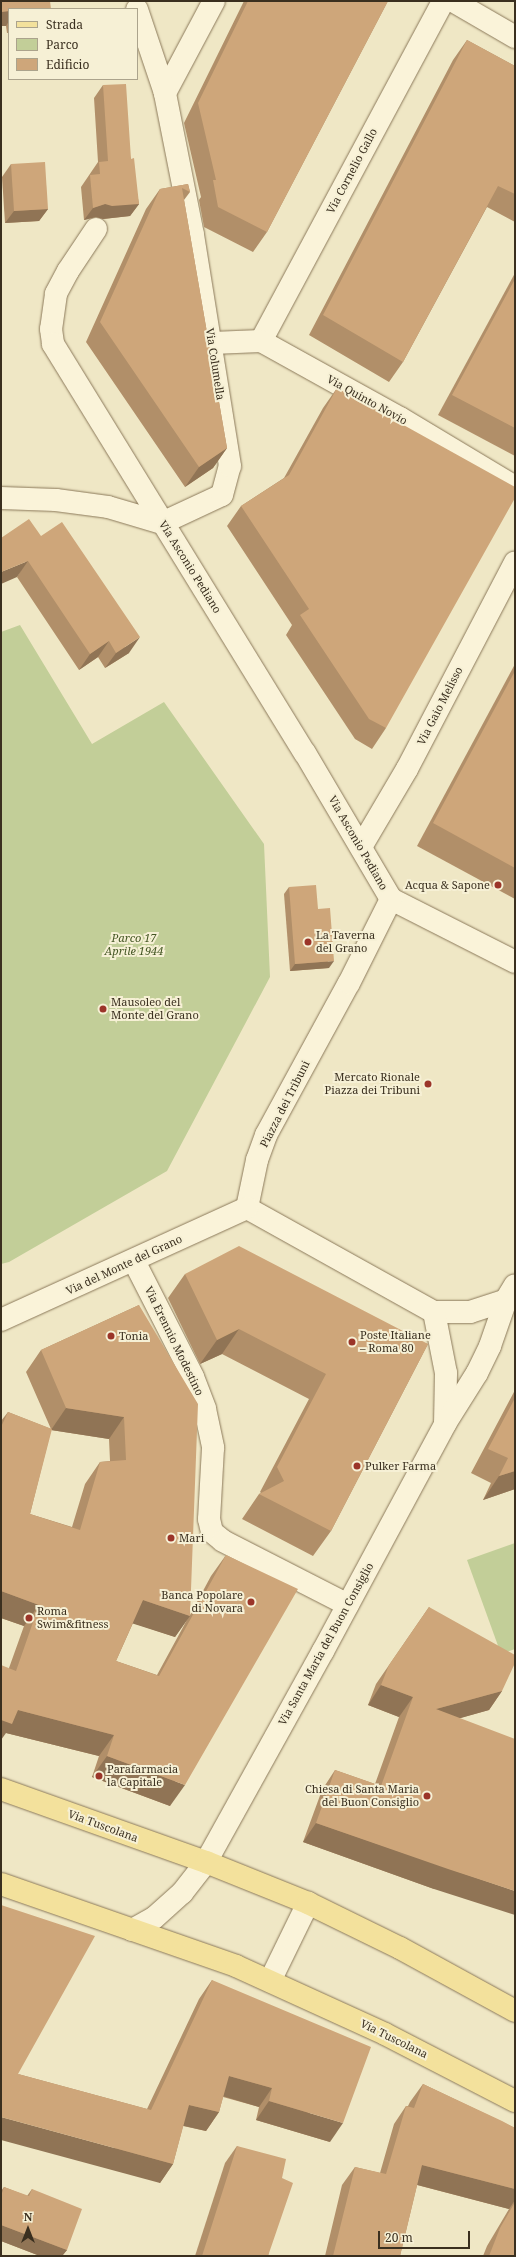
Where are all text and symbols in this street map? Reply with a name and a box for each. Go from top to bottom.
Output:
legend [8,8,138,80]
text: Strada [46,16,83,33]
text: Parco [46,36,78,53]
text: Edificio [46,56,89,73]
street label: Via Cornelio Gallo [324,126,380,216]
street label: Via Columella [203,327,227,401]
street label: Via Quinto Novio [325,372,409,428]
street label: Via Asconio Pediano [156,518,224,616]
street label: Via Gaio Melisso [415,665,465,747]
street label: Via Asconio Pediano [326,793,390,893]
place label: Acqua & Sapone [405,878,490,892]
marker: Acqua & Sapone [493,880,503,890]
place label: La Taverna del Grano [316,929,375,955]
park label: Parco 17 Aprile 1944 [105,932,163,958]
marker: La Taverna del Grano [303,937,313,947]
place label: Mausoleo del Monte del Grano [111,996,199,1022]
marker: Mausoleo del Monte del Grano [98,1004,108,1014]
street label: Piazza dei Tribuni [257,1058,313,1150]
place label: Mercato Rionale Piazza dei Tribuni [325,1071,420,1097]
marker: Mercato Rionale Piazza dei Tribuni [423,1079,433,1089]
street label: Via del Monte del Grano [64,1232,184,1298]
street label: Via Erennio Modestino [142,1284,206,1398]
place label: Tonia [119,1329,148,1343]
place label: Poste Italiane – Roma 80 [360,1329,431,1355]
marker: Tonia [106,1331,116,1341]
marker: Poste Italiane – Roma 80 [347,1337,357,1347]
place label: Pulker Farma [365,1459,436,1473]
marker: Pulker Farma [352,1461,362,1471]
place label: Mari [179,1531,204,1545]
marker: Mari [166,1533,176,1543]
street label: Via Santa Maria del Buon Consiglio [276,1560,376,1728]
place label: Banca Popolare di Novara [161,1589,243,1615]
marker: Banca Popolare di Novara [246,1597,256,1607]
place label: Roma Swim&fitness [37,1605,108,1631]
marker: Roma Swim&fitness [24,1613,34,1623]
place label: Parafarmacia la Capitale [107,1763,178,1789]
marker: Parafarmacia la Capitale [94,1771,104,1781]
place label: Chiesa di Santa Maria del Buon Consiglio [305,1783,419,1809]
marker: Chiesa di Santa Maria del Buon Consiglio [422,1791,432,1801]
street label: Via Tuscolana [66,1807,140,1845]
street label: Via Tuscolana [358,2017,430,2061]
north arrow [8,2209,48,2249]
text: N [24,2209,32,2224]
scale bar [380,2223,472,2249]
text: 20 m [385,2229,413,2246]

